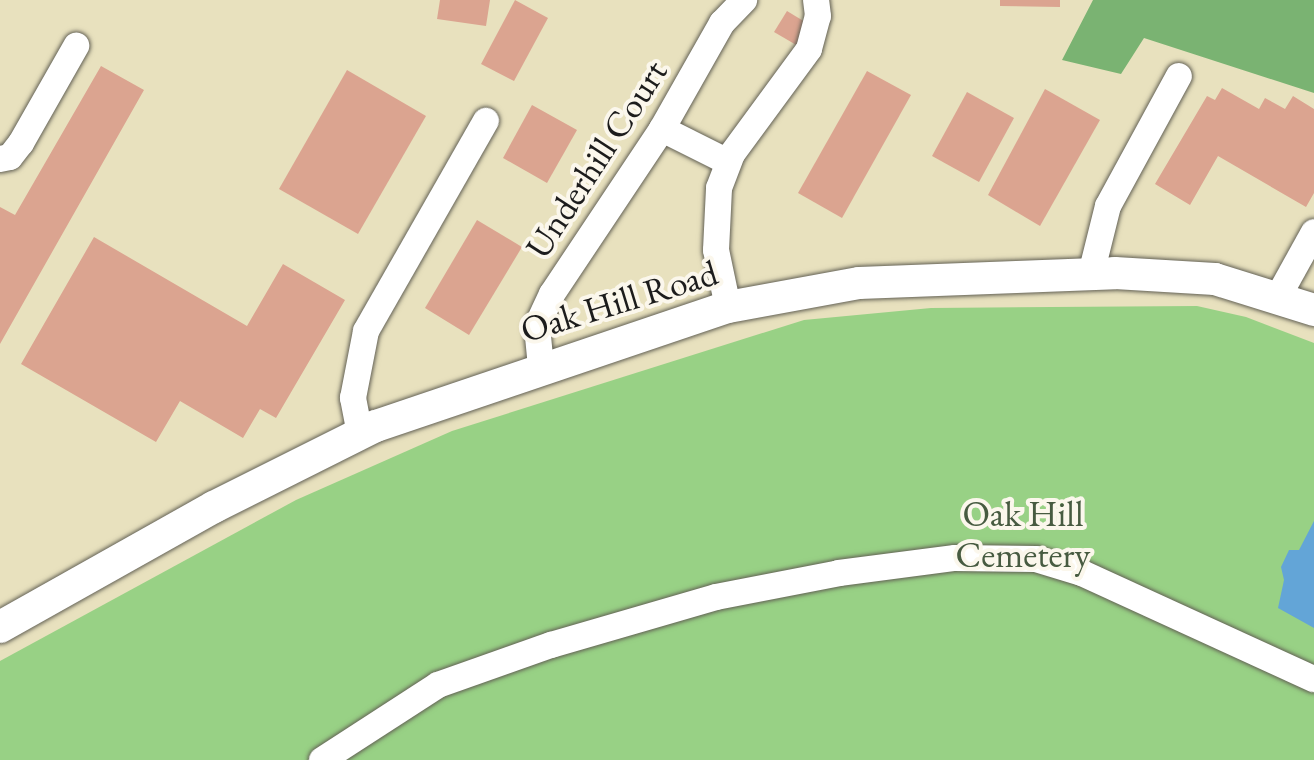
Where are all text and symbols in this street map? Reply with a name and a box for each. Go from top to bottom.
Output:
street label: Underhill Court [516,52,676,266]
street label: Oak Hill Road [515,251,723,351]
park label: Oak Hill Cemetery [956,491,1090,576]

